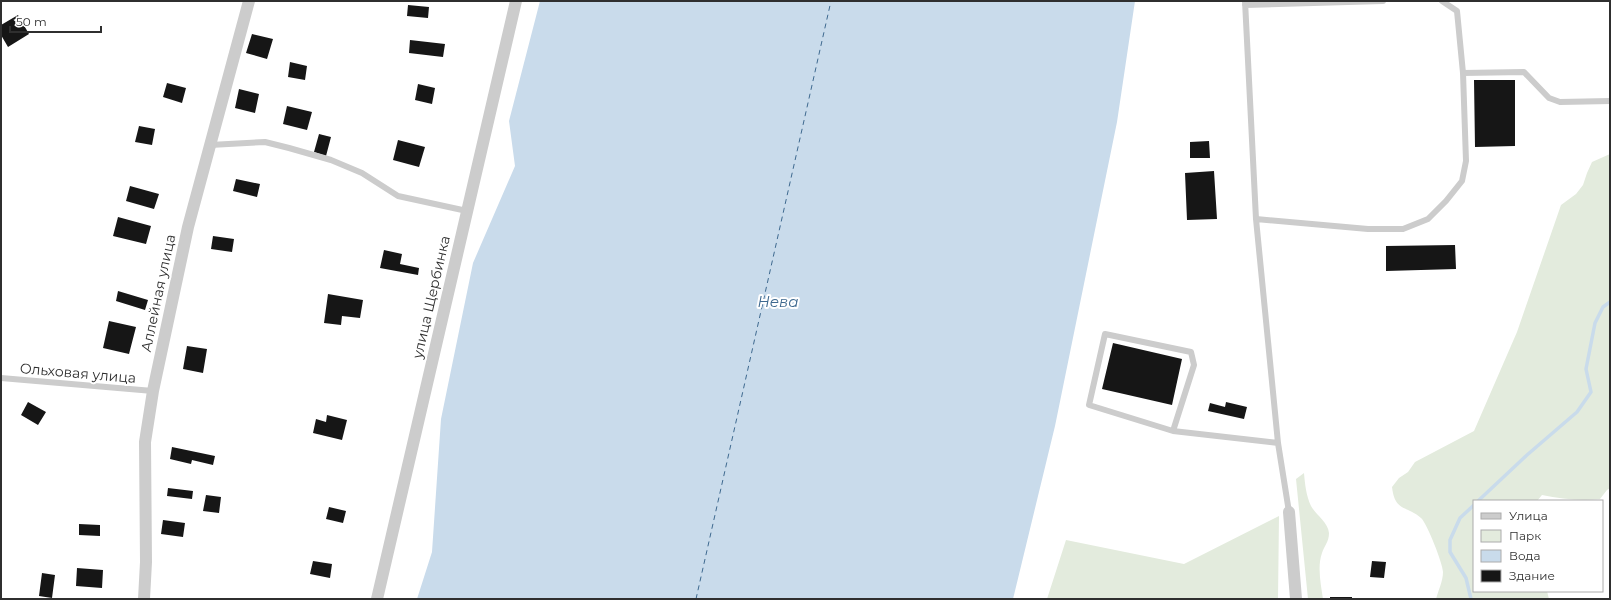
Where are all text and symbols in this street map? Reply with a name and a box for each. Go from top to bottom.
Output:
scale bar [10,8,101,34]
text: 50 m [16,14,47,29]
street label: Аллейная улица [137,233,179,353]
street label: улица Щербинка [408,234,454,361]
water label: Нева [757,292,799,311]
street label: Ольховая улица [19,359,137,387]
legend [1473,500,1603,592]
text: Улица [1509,508,1548,523]
text: Парк [1509,528,1541,543]
text: Вода [1509,548,1540,563]
text: Здание [1509,568,1555,583]

